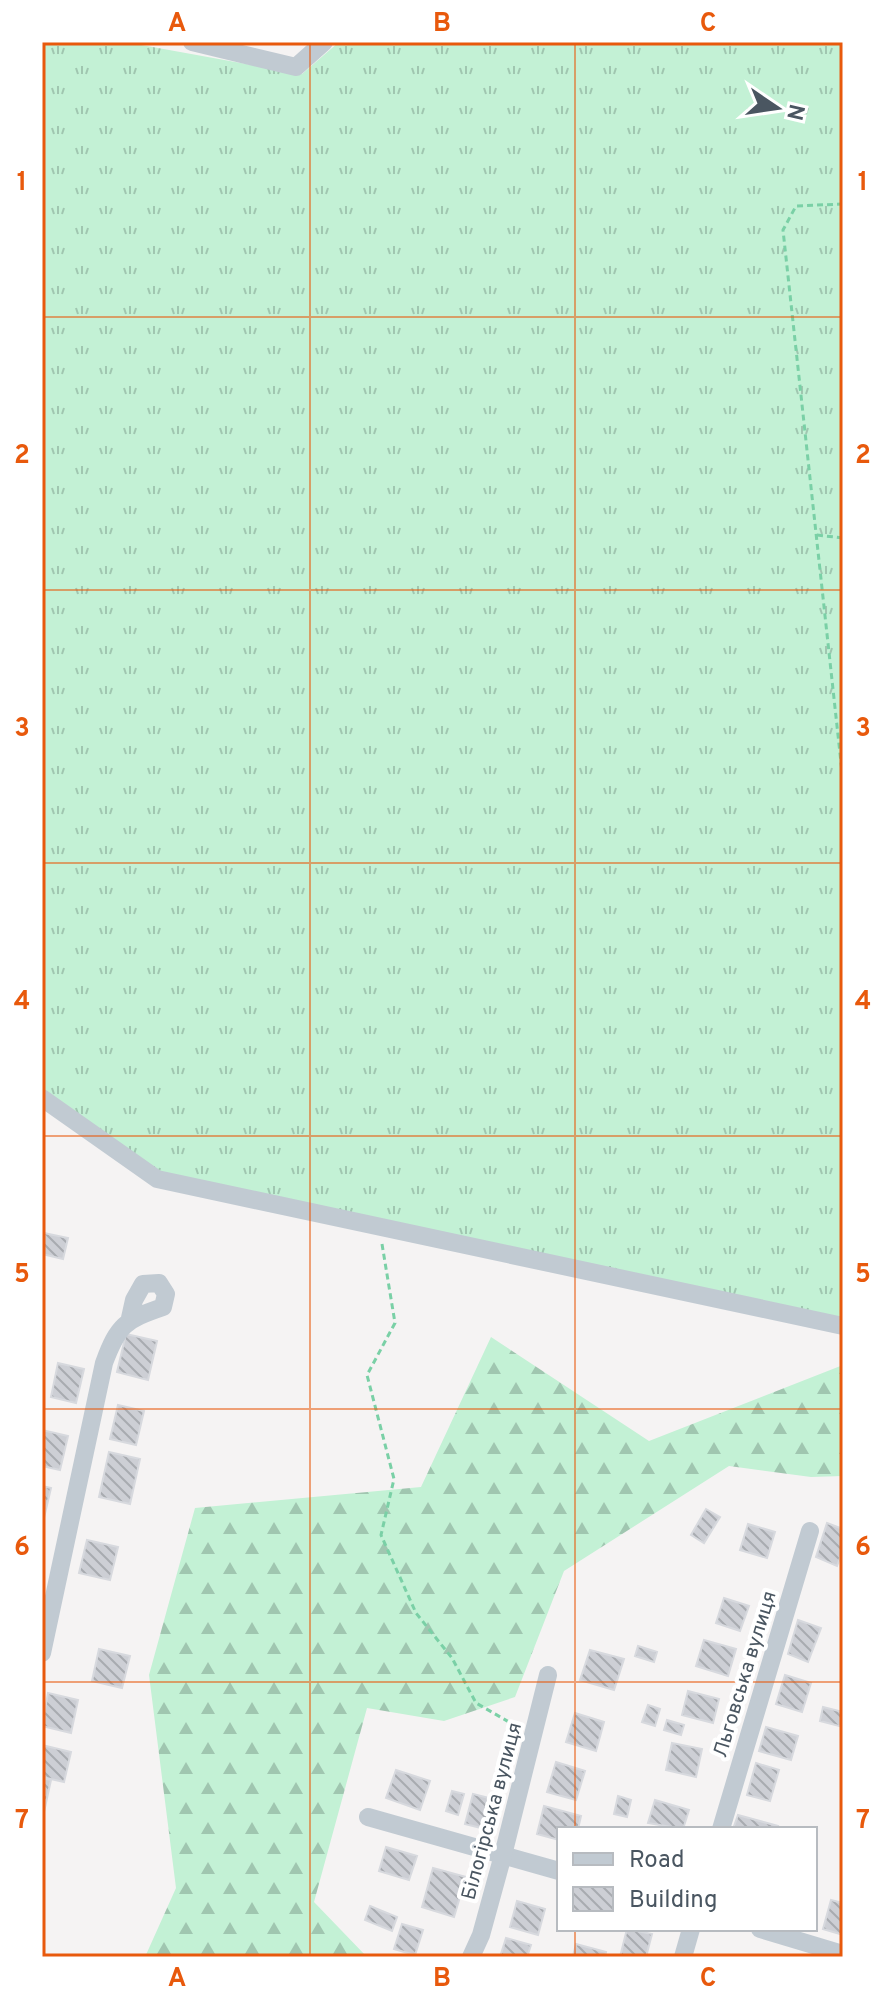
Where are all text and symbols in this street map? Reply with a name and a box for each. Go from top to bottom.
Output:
text: A [168,8,186,41]
text: B [433,8,451,41]
text: C [700,8,716,41]
north arrow [737,68,817,148]
text: N [779,101,809,123]
text: 1 [17,167,27,200]
text: 1 [858,167,868,200]
text: 2 [14,440,30,473]
text: 2 [855,440,871,473]
text: 3 [14,713,30,746]
text: 3 [855,713,871,746]
text: 4 [14,986,30,1019]
text: 4 [855,986,871,1019]
text: 5 [14,1259,30,1292]
text: 5 [855,1259,871,1292]
text: 6 [14,1532,30,1565]
text: 6 [855,1532,871,1565]
street label: Льговська вулиця [708,1588,784,1761]
street label: Білогірська вулиця [457,1720,529,1903]
text: 7 [15,1805,29,1838]
text: 7 [856,1805,870,1838]
legend [557,1827,817,1931]
text: Road [629,1846,685,1876]
text: Building [629,1886,718,1916]
text: A [168,1963,186,1996]
text: B [433,1963,451,1996]
text: C [700,1963,716,1996]

